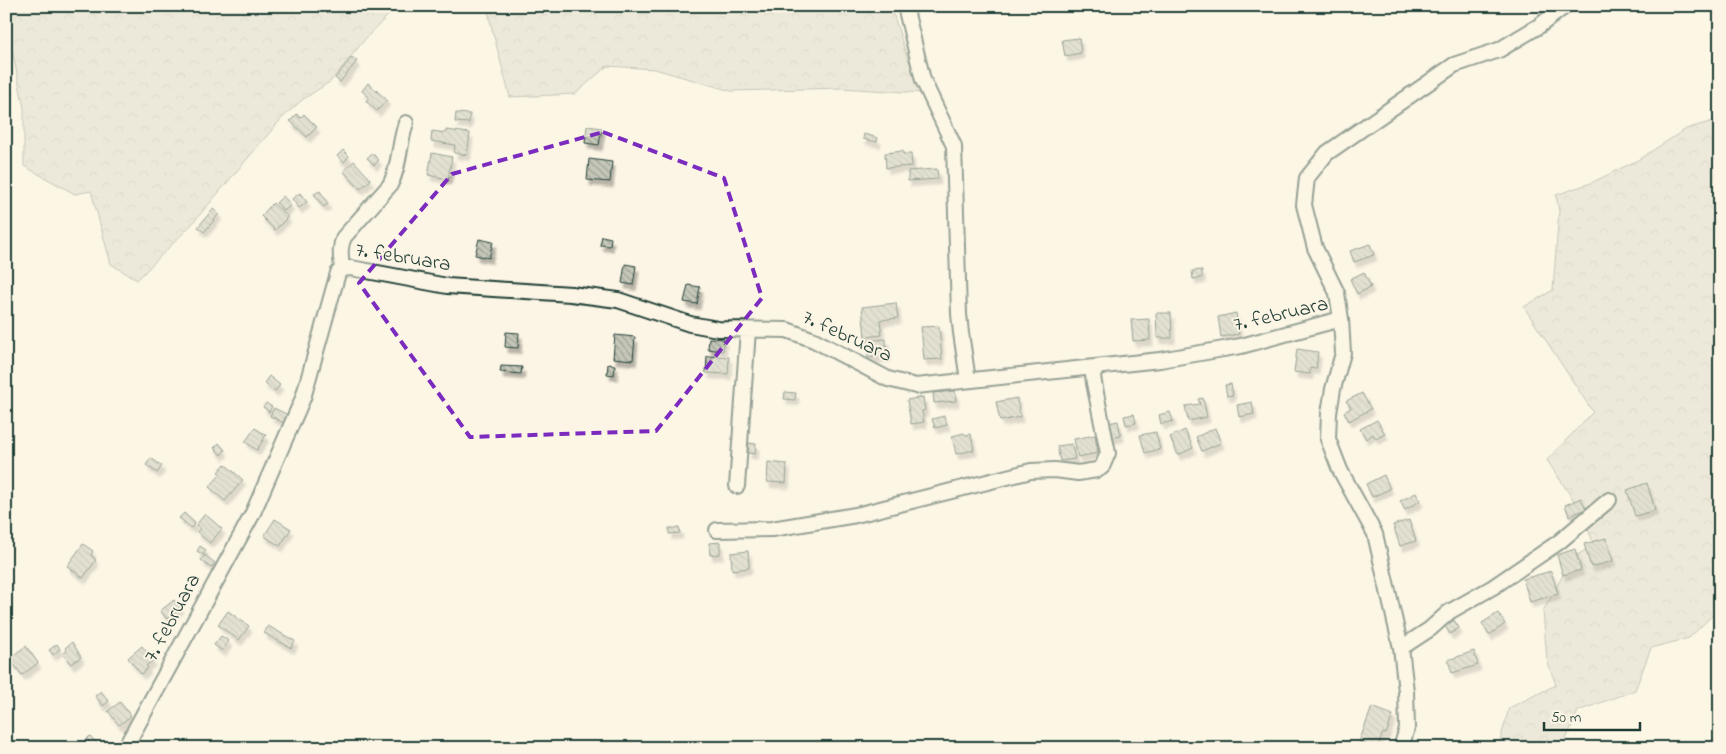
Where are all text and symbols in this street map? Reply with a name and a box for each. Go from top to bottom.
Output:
street label: 7. februara [353,236,453,280]
street label: 7. februara [1231,290,1331,340]
street label: 7. februara [797,303,897,371]
street label: 7. februara [137,569,209,667]
scale bar [1544,699,1640,731]
text: 50 m [1551,707,1582,729]

